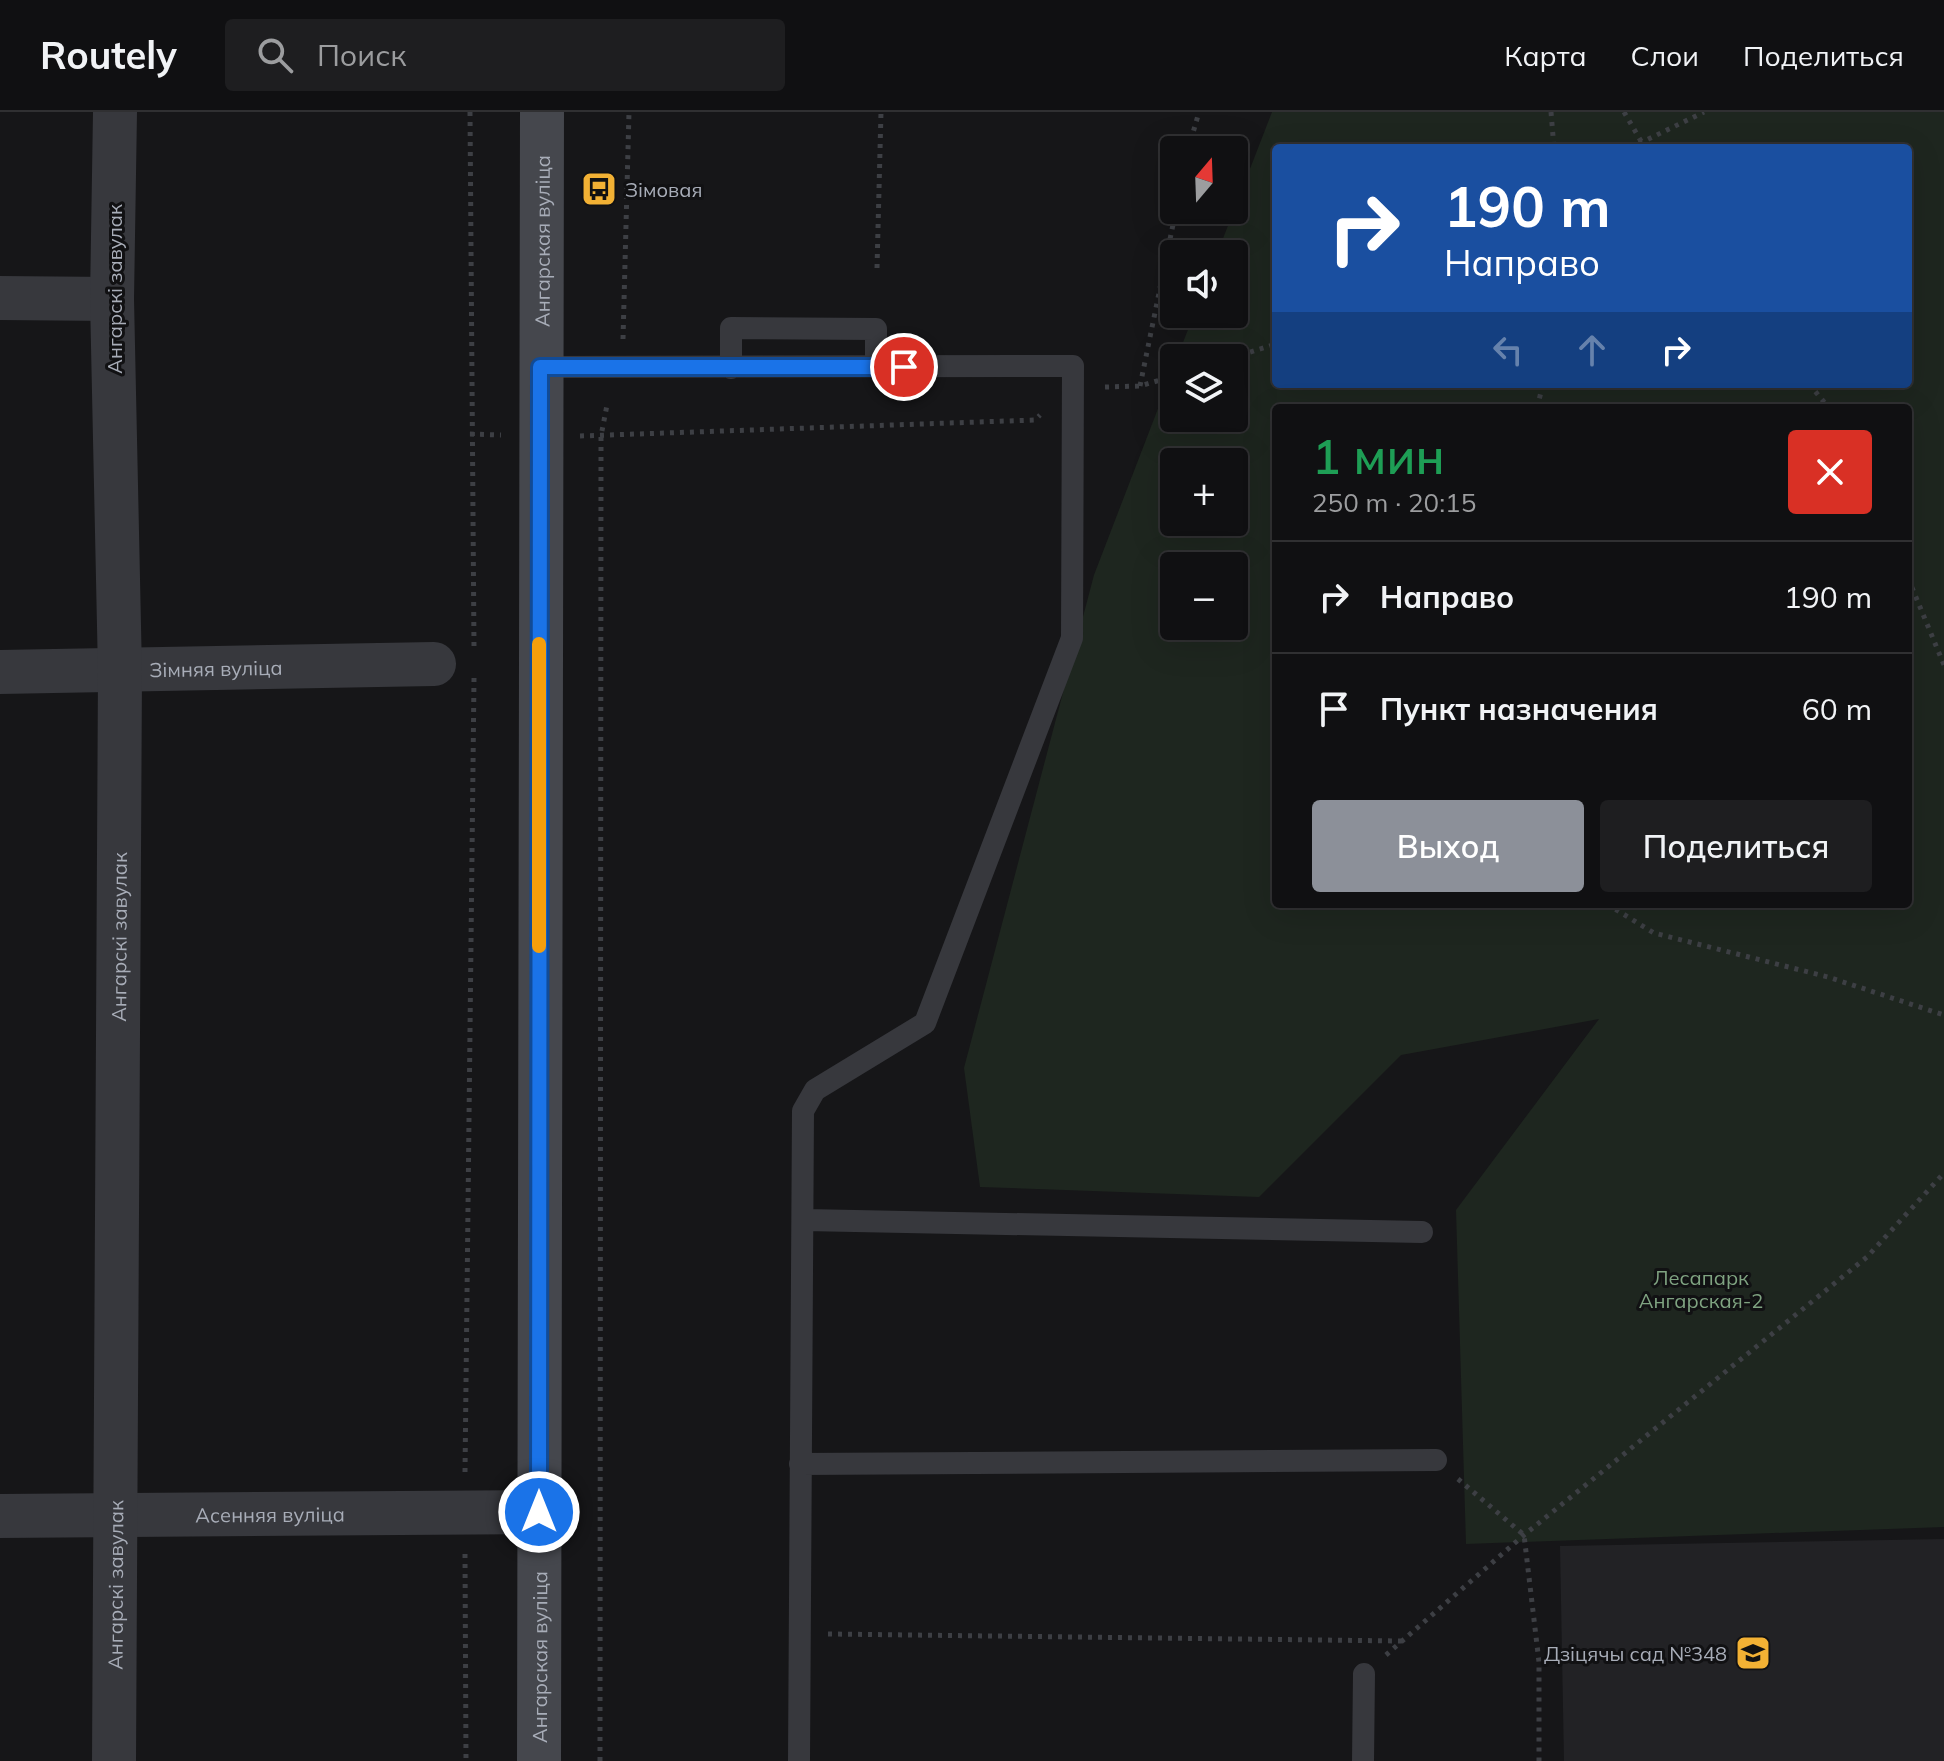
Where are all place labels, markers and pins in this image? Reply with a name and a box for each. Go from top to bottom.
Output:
bus stop icon: Зімовая [580,170,618,208]
place label: Зімовая [625,177,702,202]
pin [870,333,938,401]
school or university icon: Дзіцячы сад №348 [1734,1634,1772,1672]
place label: Дзіцячы сад №348 [1544,1641,1727,1666]

